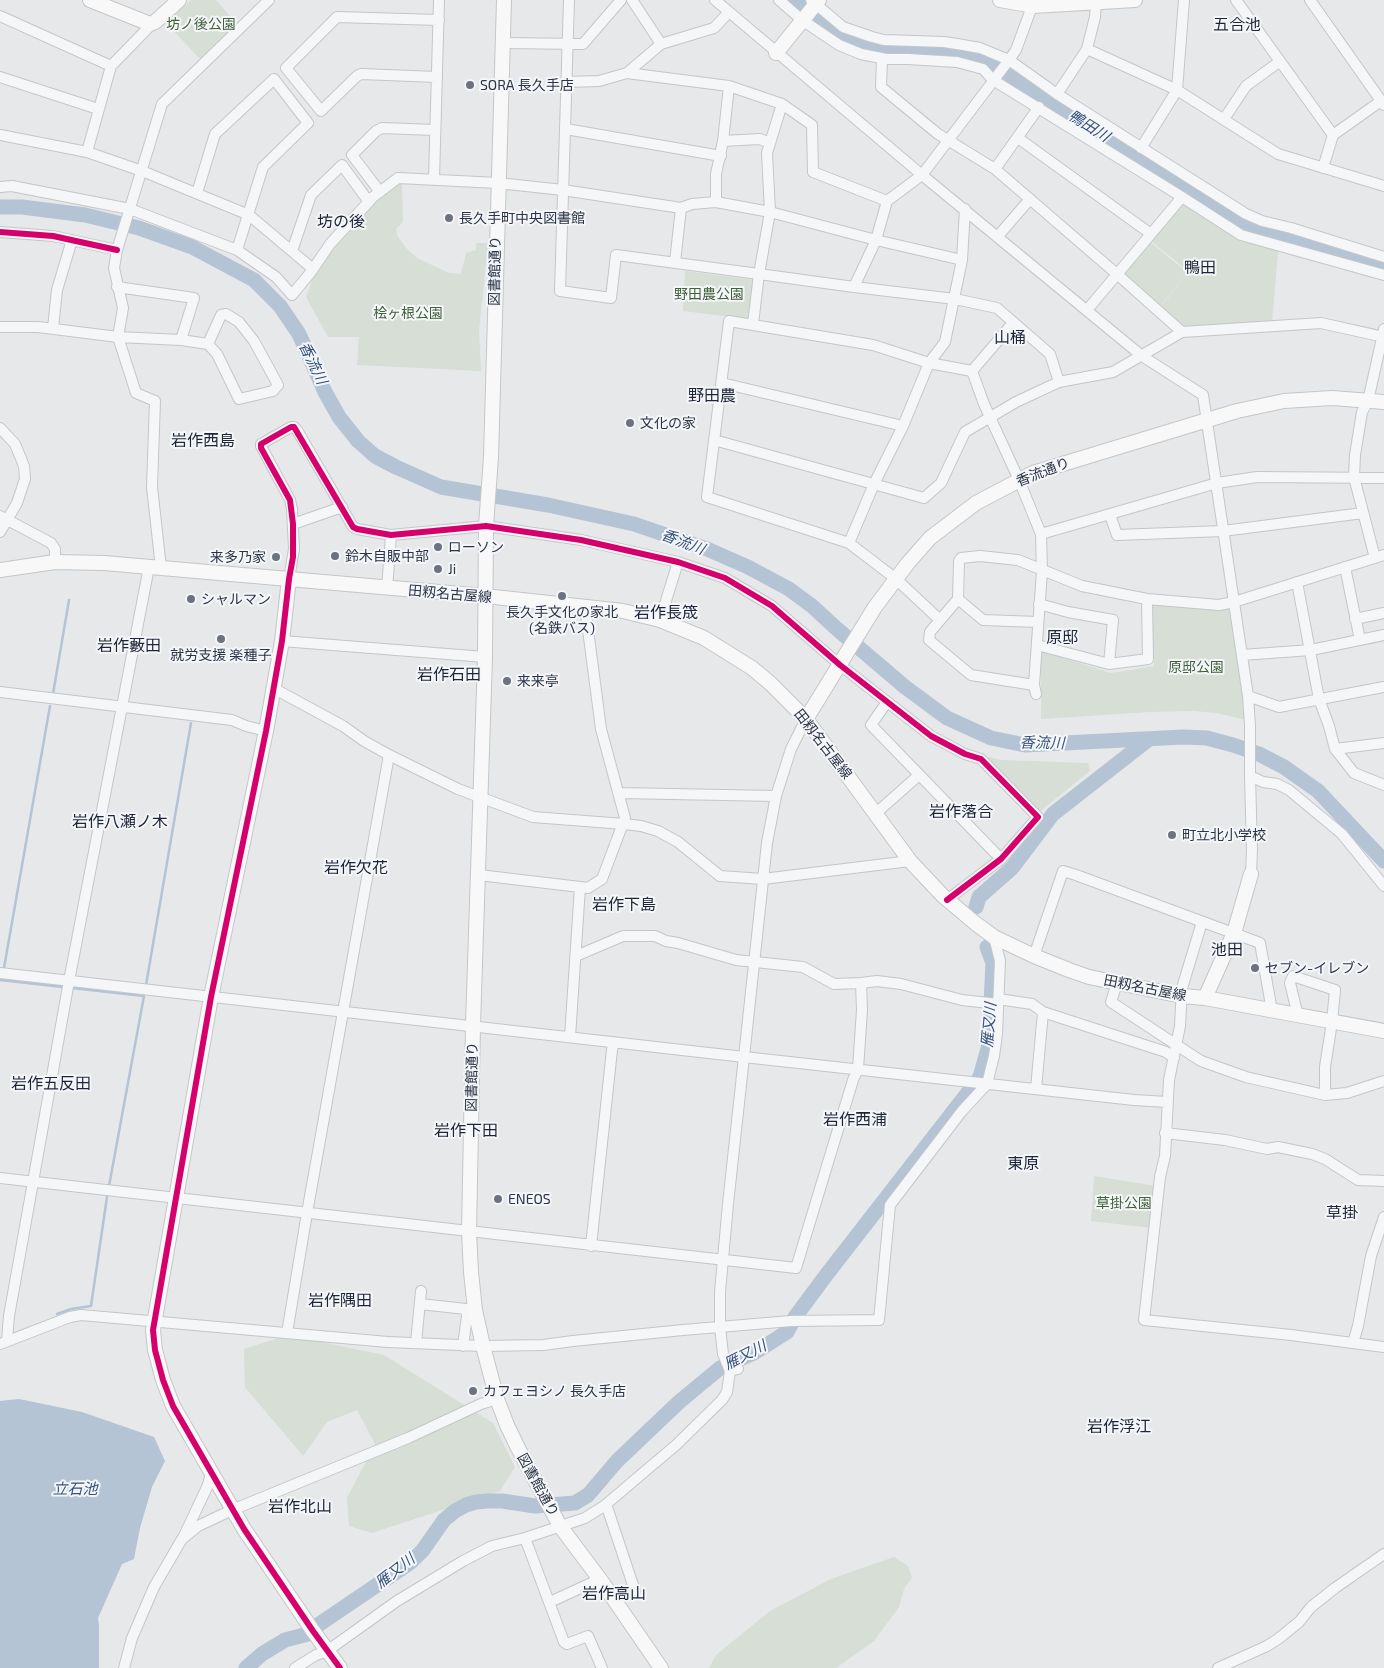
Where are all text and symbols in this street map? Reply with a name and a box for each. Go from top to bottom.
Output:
district label: 五合池 [1213,15,1261,35]
park label: 坊ノ後公園 [166,16,236,32]
place label: SORA 長久手店 [480,77,574,93]
marker: SORA 長久手店 [464,79,476,91]
water label: 鴨田川 [1065,106,1113,146]
place label: 長久手町中央図書館 [459,210,585,226]
district label: 坊の後 [317,212,365,232]
marker: 長久手町中央図書館 [443,212,455,224]
street label: 図書館通り [486,236,504,306]
district label: 鴨田 [1184,258,1216,278]
park label: 野田農公園 [674,286,744,302]
park label: 桧ヶ根公園 [373,305,443,321]
district label: 山桶 [994,328,1026,348]
water label: 香流川 [295,339,331,387]
district label: 野田農 [688,386,736,406]
place label: 文化の家 [640,415,696,431]
marker: 文化の家 [624,417,636,429]
district label: 岩作西島 [171,431,235,451]
street label: 香流通り [1014,454,1072,490]
water label: 香流川 [659,526,707,558]
place label: ローソン [448,539,504,555]
marker: ローソン [432,541,444,553]
place label: 鈴木自販中部 [345,548,429,564]
place label: 来多乃家 [210,549,266,565]
marker: 鈴木自販中部 [329,550,341,562]
marker: 来多乃家 [270,551,282,563]
place label: Ji [448,561,456,577]
marker: Ji [432,563,444,575]
street label: 田籾名古屋線 [407,582,493,606]
marker: 長久手文化の家北 (名鉄バス) [556,590,568,602]
place label: シャルマン [201,591,271,607]
marker: シャルマン [185,593,197,605]
district label: 岩作長筬 [634,603,698,623]
place label: 長久手文化の家北 (名鉄バス) [506,604,618,636]
district label: 原邸 [1046,628,1078,648]
marker: 就労支援 楽種子 [215,633,227,645]
district label: 岩作藪田 [97,636,161,656]
place label: 就労支援 楽種子 [170,647,272,663]
park label: 原邸公園 [1168,659,1224,675]
district label: 岩作石田 [417,665,481,685]
place label: 来来亭 [517,673,559,689]
marker: 来来亭 [501,675,513,687]
street label: 田籾名古屋線 [791,706,855,782]
water label: 香流川 [1019,734,1065,752]
district label: 岩作落合 [929,802,993,822]
district label: 岩作八瀬ノ木 [72,812,168,832]
place label: 町立北小学校 [1182,827,1266,843]
marker: 町立北小学校 [1166,829,1178,841]
district label: 岩作欠花 [324,858,388,878]
district label: 岩作下島 [592,895,656,915]
district label: 池田 [1211,940,1243,960]
place label: セブン-イレブン [1265,960,1369,976]
marker: セブン-イレブン [1249,962,1261,974]
street label: 田籾名古屋線 [1102,972,1188,1004]
water label: 雁又川 [978,1002,1000,1048]
street label: 図書館通り [463,1042,481,1112]
district label: 岩作五反田 [11,1074,91,1094]
district label: 岩作西浦 [823,1110,887,1130]
district label: 岩作下田 [434,1121,498,1141]
district label: 東原 [1007,1154,1039,1174]
place label: ENEOS [508,1191,551,1207]
marker: ENEOS [492,1193,504,1205]
park label: 草掛公園 [1096,1195,1152,1211]
district label: 草掛 [1326,1203,1358,1223]
district label: 岩作隅田 [308,1291,372,1311]
water label: 雁又川 [721,1337,769,1373]
place label: カフェヨシノ 長久手店 [483,1383,626,1399]
marker: カフェヨシノ 長久手店 [467,1385,479,1397]
district label: 岩作浮江 [1087,1417,1151,1437]
street label: 図書館通り [514,1450,562,1520]
water label: 立石池 [53,1480,97,1498]
district label: 岩作北山 [268,1497,332,1517]
water label: 雁又川 [372,1550,418,1592]
district label: 岩作高山 [582,1584,646,1604]

